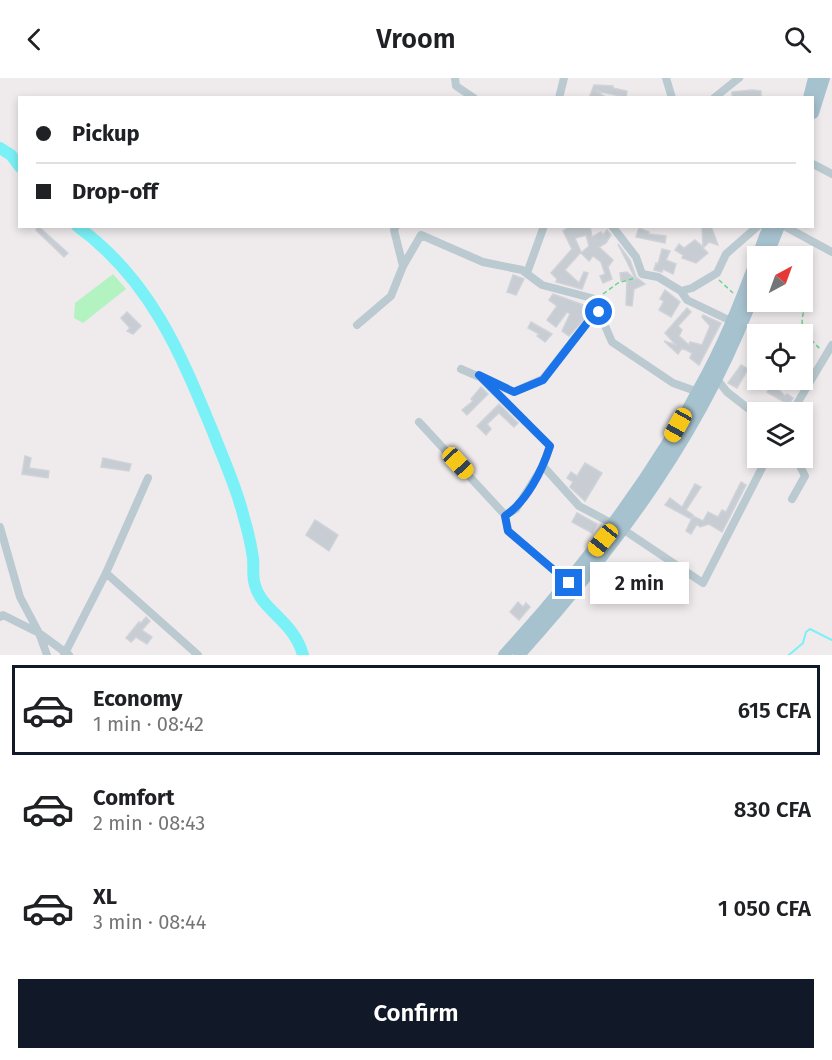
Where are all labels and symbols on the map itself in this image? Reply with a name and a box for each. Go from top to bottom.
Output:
north arrow [747,246,813,312]
route start [585,298,612,325]
car [661,405,695,445]
car [439,444,477,482]
car [585,520,621,560]
callout: 2 min [590,562,689,604]
route end [555,569,582,596]

